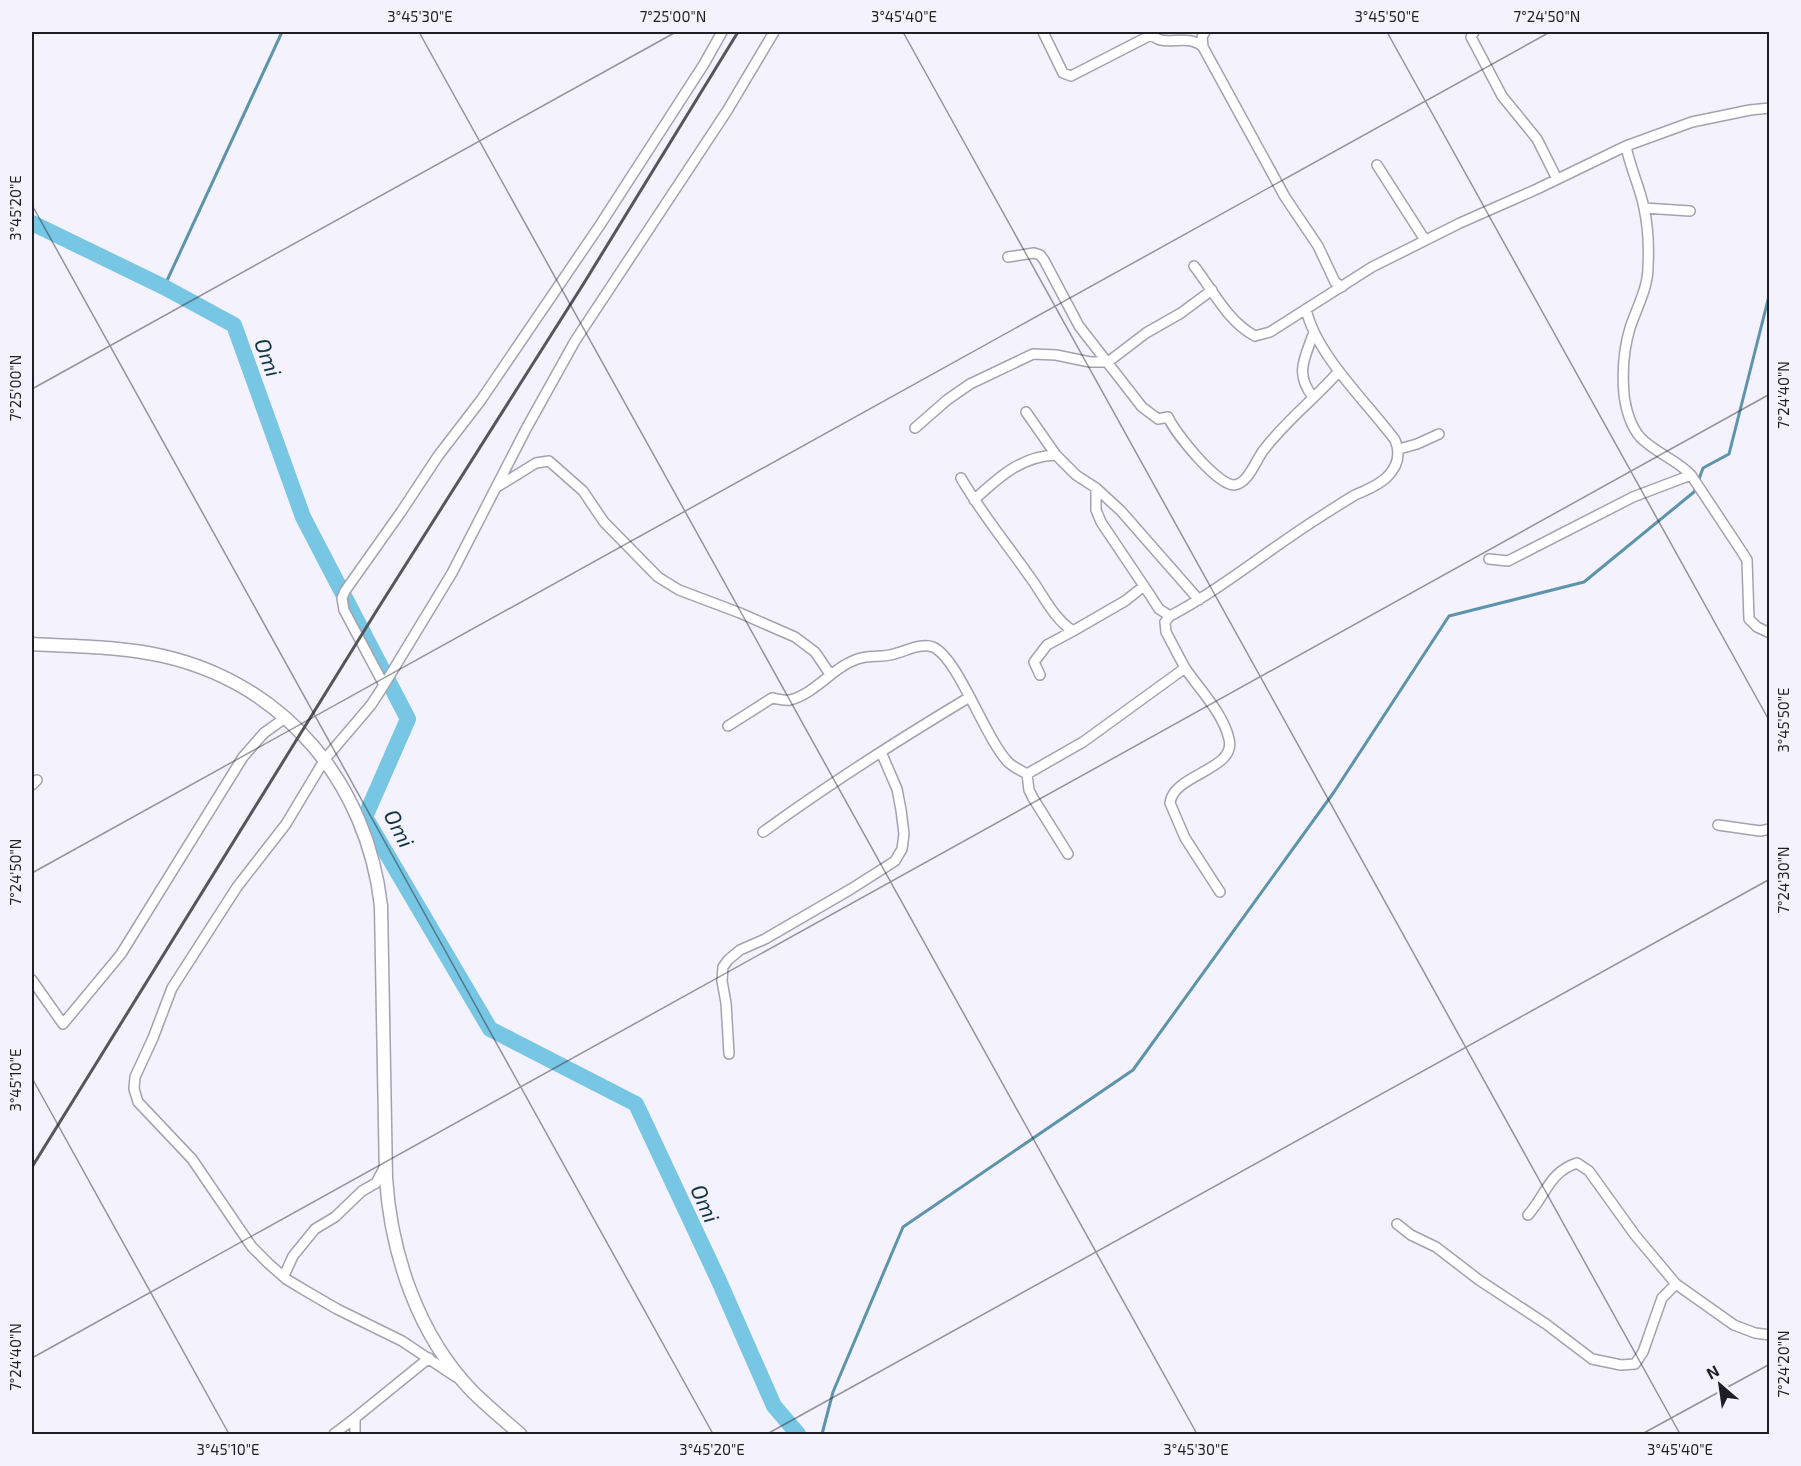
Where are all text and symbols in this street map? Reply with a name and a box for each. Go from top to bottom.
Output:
text: 3°45'30"E [387,7,453,25]
text: 7°25'00"N [640,7,706,25]
text: 3°45'40"E [871,7,937,25]
text: 3°45'50"E [1355,7,1419,25]
text: 7°24'50"N [1514,7,1580,25]
text: 3°45'20"E [6,175,24,241]
water label: Omi [250,334,288,380]
text: 7°25'00"N [6,355,24,421]
text: 7°24'40"N [1774,361,1792,429]
text: 3°45'50"E [1774,688,1792,752]
water label: Omi [380,805,420,851]
text: 7°24'50"N [6,839,24,905]
text: 7°24'30"N [1774,846,1792,914]
text: 3°45'10"E [6,1049,24,1111]
water label: Omi [686,1180,726,1226]
text: 7°24'40"N [6,1323,24,1391]
text: 7°24'20"N [1774,1330,1792,1398]
north arrow [1690,1355,1750,1415]
text: N [1703,1360,1722,1383]
text: 3°45'10"E [197,1440,259,1458]
text: 3°45'20"E [679,1440,745,1458]
text: 3°45'30"E [1163,1440,1229,1458]
text: 3°45'40"E [1647,1440,1713,1458]

